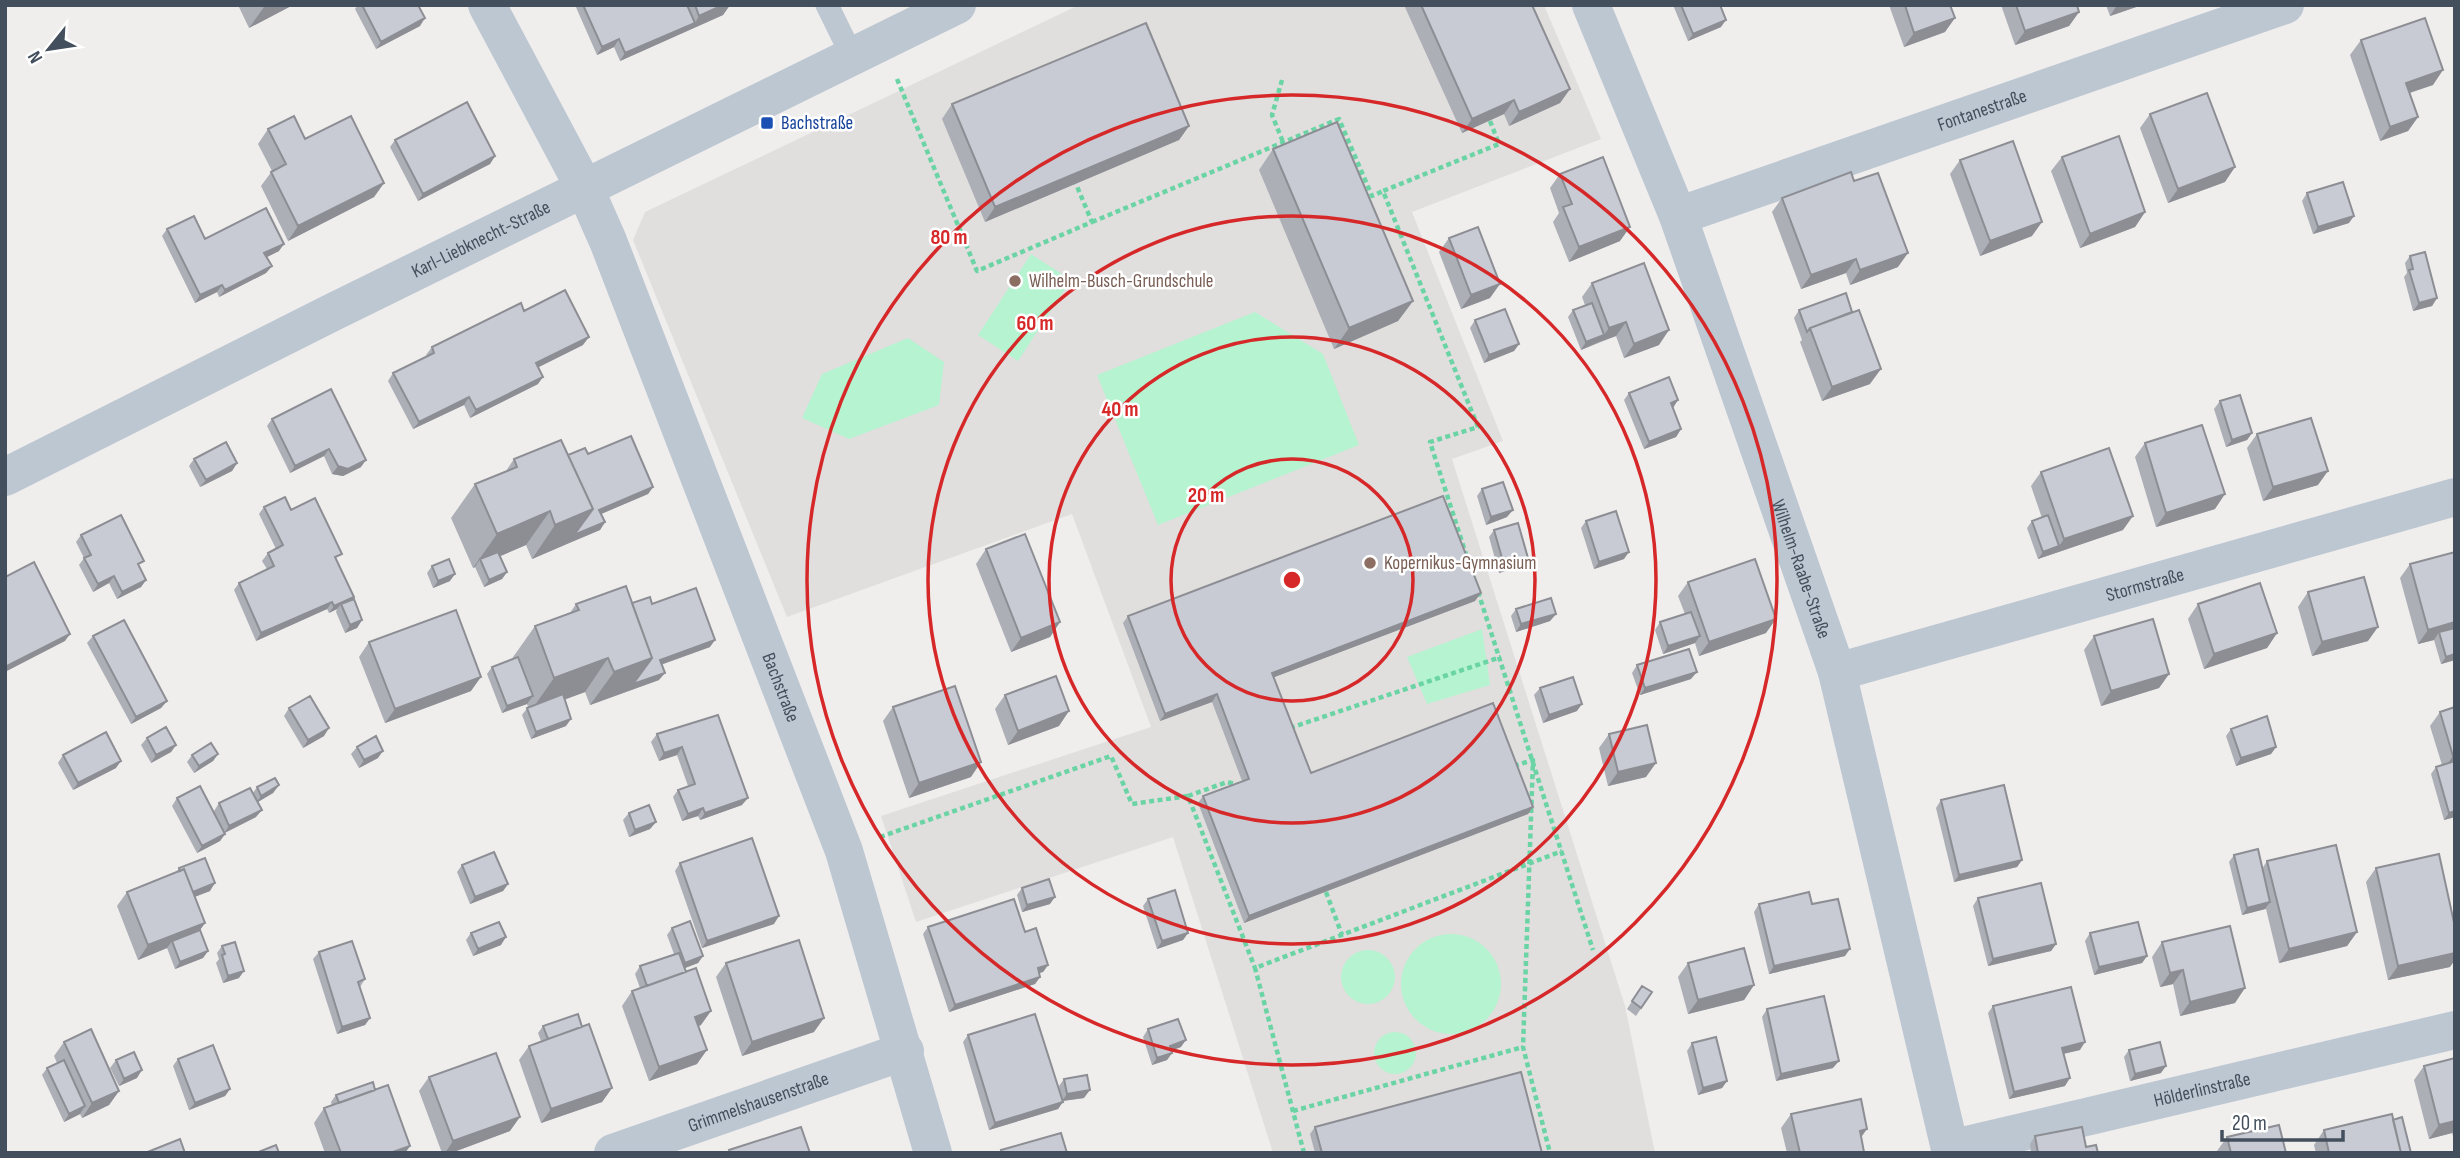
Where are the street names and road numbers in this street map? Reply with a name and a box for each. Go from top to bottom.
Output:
street label: Fontanestraße [1935,84,2030,136]
street label: Karl-Liebknecht-Straße [408,195,554,283]
street label: Wilhelm-Raabe-Straße [1766,496,1836,641]
street label: Stormstraße [2103,563,2187,607]
street label: Bachstraße [757,650,804,725]
street label: Grimmelshausenstraße [685,1067,832,1137]
street label: Hölderlinstraße [2152,1067,2253,1112]

